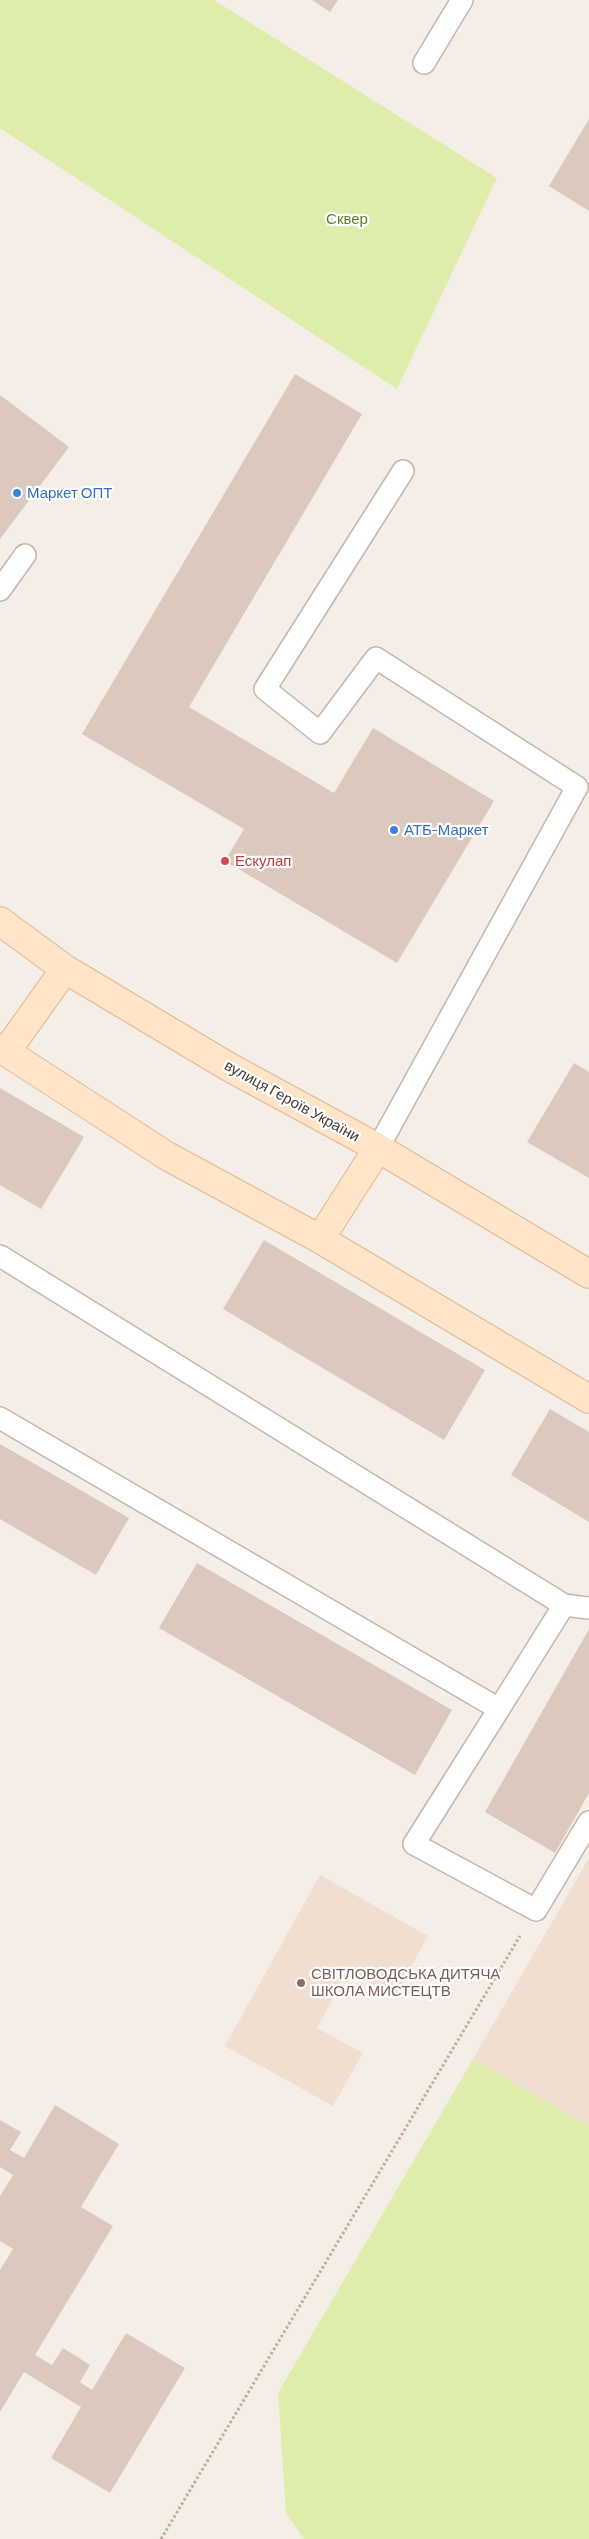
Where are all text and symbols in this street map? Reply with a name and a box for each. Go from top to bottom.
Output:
park label: Сквер [326,210,368,228]
place label: Маркет ОПТ [27,484,112,502]
marker: Маркет ОПТ [11,487,23,499]
place label: АТБ-Маркет [404,821,489,839]
marker: АТБ-Маркет [388,824,400,836]
place label: Ескулап [235,852,291,870]
marker: Ескулап [219,855,231,867]
street label: вулиця Героїв України [221,1056,363,1146]
place label: СВІТЛОВОДСЬКА ДИТЯЧА ШКОЛА МИСТЕЦТВ [311,1965,500,2000]
marker: СВІТЛОВОДСЬКА ДИТЯЧА ШКОЛА МИСТЕЦТВ [295,1977,307,1989]

